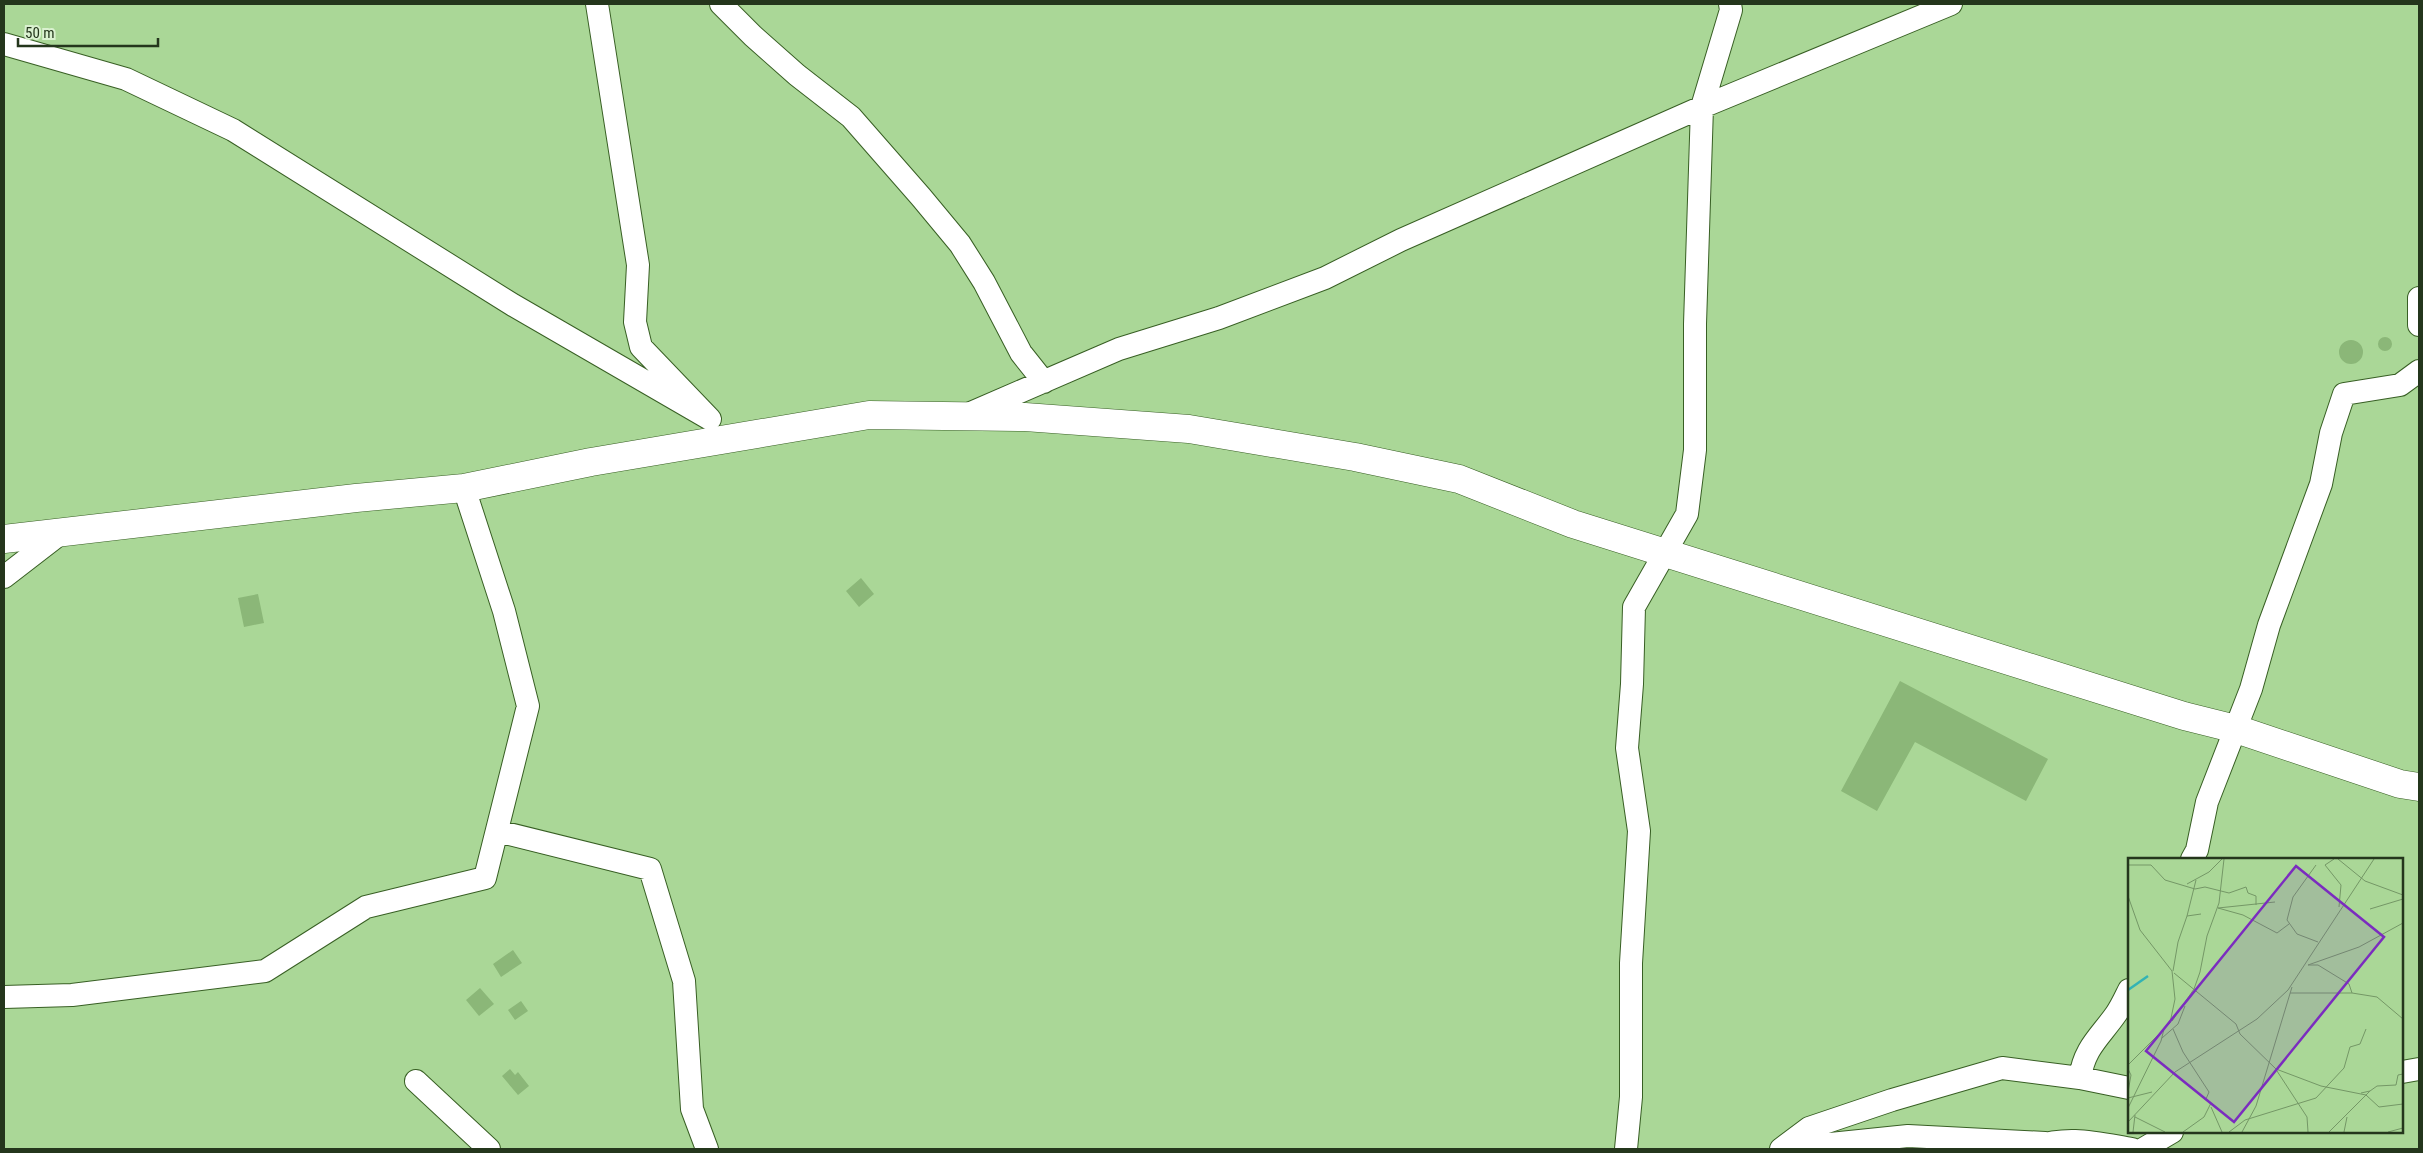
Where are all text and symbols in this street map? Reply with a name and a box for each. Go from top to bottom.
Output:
scale bar [18,15,158,47]
text: 50 m [25,24,55,42]
inset map [2128,858,2403,1133]

